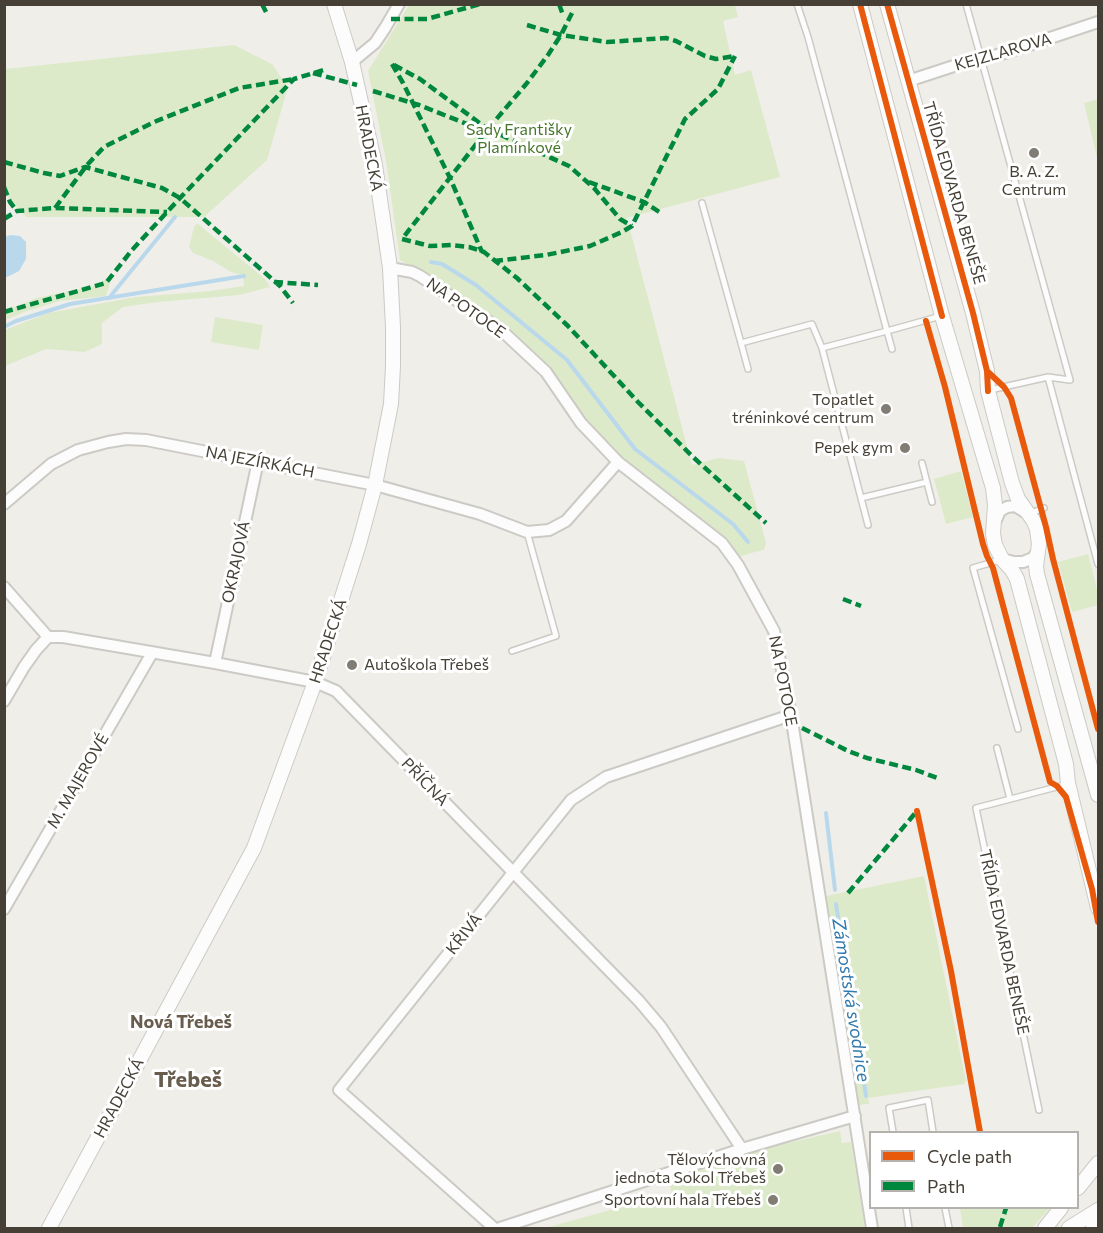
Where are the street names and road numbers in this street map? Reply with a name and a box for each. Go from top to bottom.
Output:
street label: KEJZLAROVA [952,29,1054,75]
street label: TŘÍDA EDVARDA BENEŠE [919,99,989,287]
street label: HRADECKÁ [351,103,387,193]
street label: NA POTOCE [423,274,509,342]
street label: NA JEZÍRKÁCH [204,442,316,482]
street label: OKRAJOVÁ [218,519,254,605]
street label: HRADECKÁ [305,596,351,686]
street label: NA POTOCE [765,634,801,728]
street label: M. MAJEROVÉ [43,730,113,832]
street label: PŘÍČNÁ [397,754,453,810]
street label: TŘÍDA EDVARDA BENEŠE [975,848,1033,1036]
street label: KŘIVÁ [442,910,486,958]
street label: HRADECKÁ [90,1055,148,1141]

